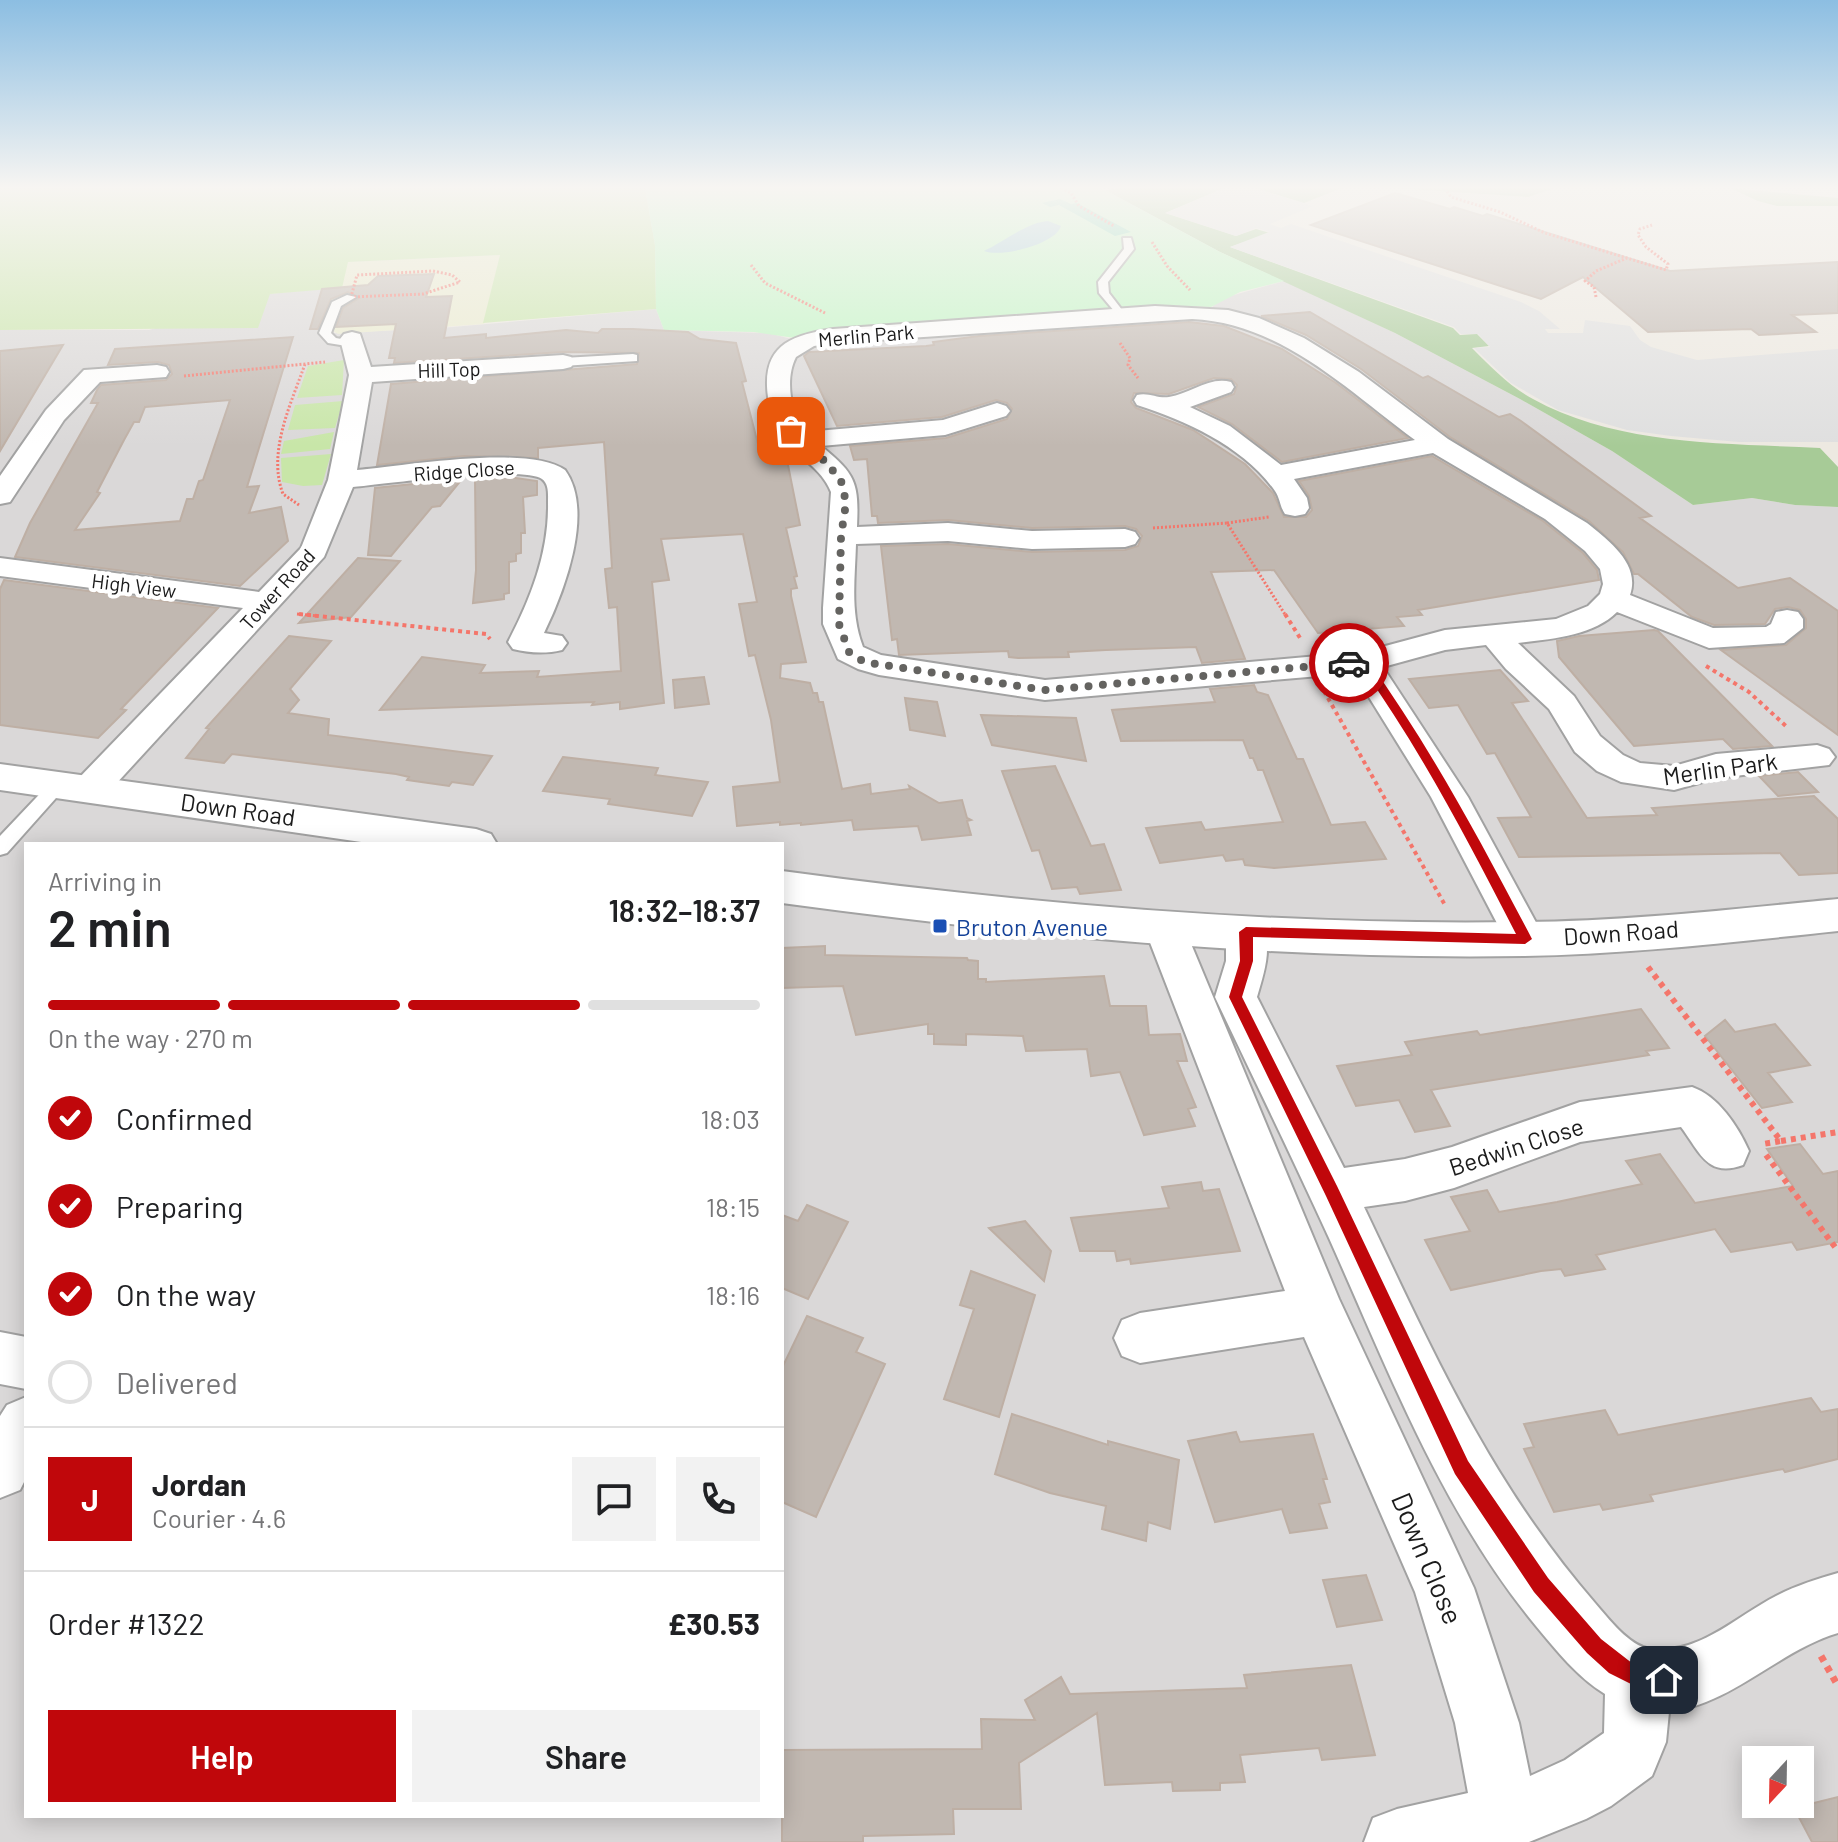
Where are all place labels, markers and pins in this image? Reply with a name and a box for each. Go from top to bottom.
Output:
pin [757,397,825,465]
place label: Bruton Avenue [956,912,1108,941]
marker: Bruton Avenue [931,917,949,935]
pin [1630,1646,1698,1714]

